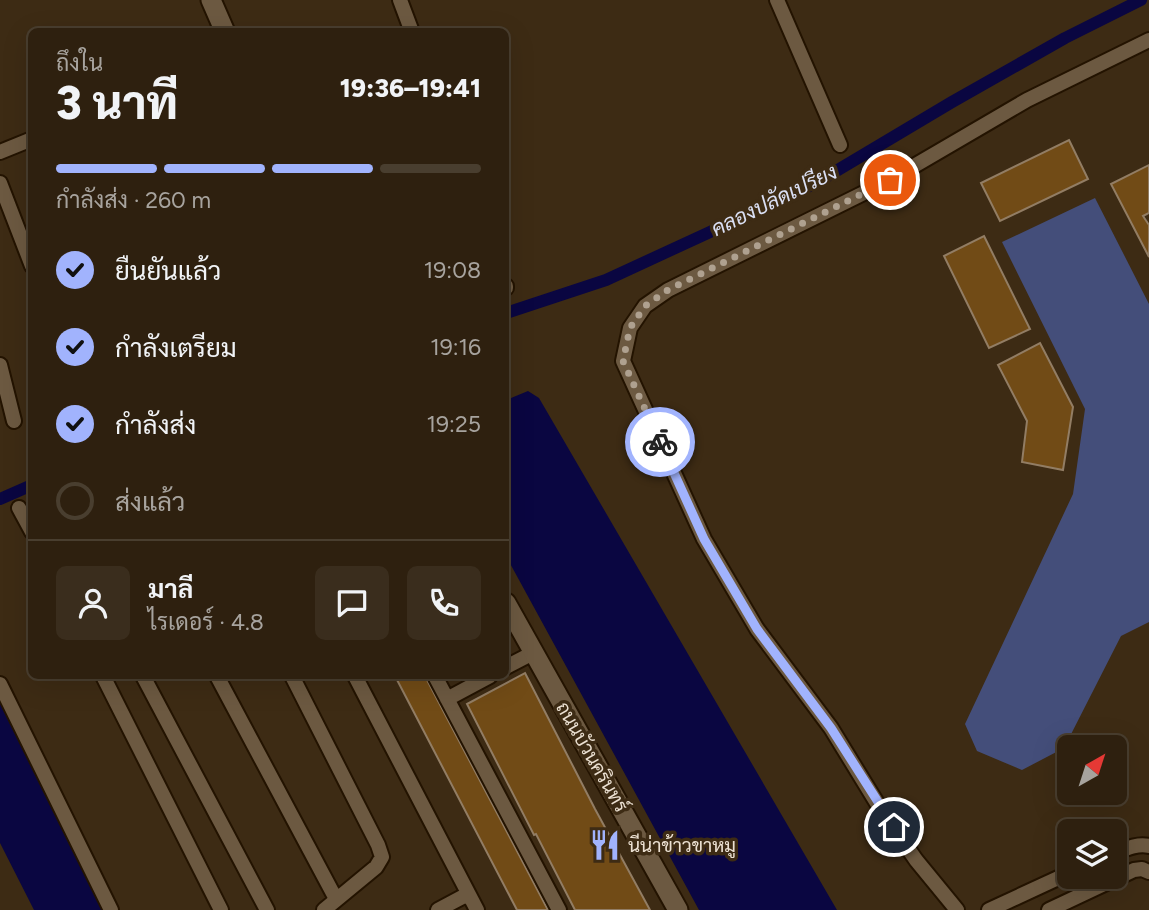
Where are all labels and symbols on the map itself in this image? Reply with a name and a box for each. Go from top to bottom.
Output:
pin [860,150,920,210]
water label: คลองปลัดเปรียง [707,159,841,241]
courier [625,407,695,477]
street label: ถนนบัวนครินทร์ [551,697,634,816]
north arrow [1057,735,1127,805]
pin [864,797,924,857]
restaurant icon: นีน่าข้าวขาหมู [588,828,622,862]
place label: นีน่าข้าวขาหมู [628,833,736,859]

